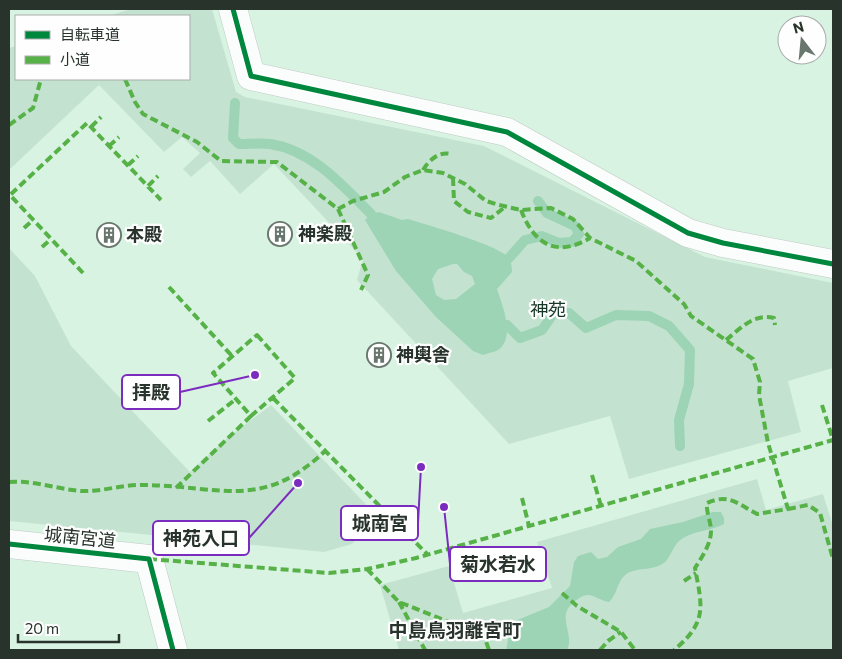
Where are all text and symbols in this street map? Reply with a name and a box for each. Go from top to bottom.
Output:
legend [15,15,190,80]
north arrow [777,15,827,65]
text: N [791,17,806,37]
text: 自転車道 [60,25,120,43]
text: 小道 [60,50,90,68]
building icon: 神楽殿 [267,221,293,247]
building icon: 本殿 [96,222,122,248]
place label: 神楽殿 [298,222,352,244]
place label: 本殿 [126,223,162,245]
park label: 神苑 [530,298,566,320]
building icon: 神輿舎 [366,342,392,368]
place label: 神輿舎 [396,343,450,365]
callout: 拝殿 [122,375,180,409]
text: 拝殿 [132,380,170,403]
callout: 城南宮 [341,506,418,540]
text: 城南宮 [351,511,409,534]
callout: 神苑入口 [153,521,249,555]
street label: 城南宮道 [43,522,117,552]
text: 神苑入口 [163,526,239,549]
callout: 菊水若水 [450,547,546,581]
text: 菊水若水 [460,552,536,575]
scale bar [18,612,119,644]
district label: 中島鳥羽離宮町 [388,618,522,641]
text: 20 m [25,619,59,637]

